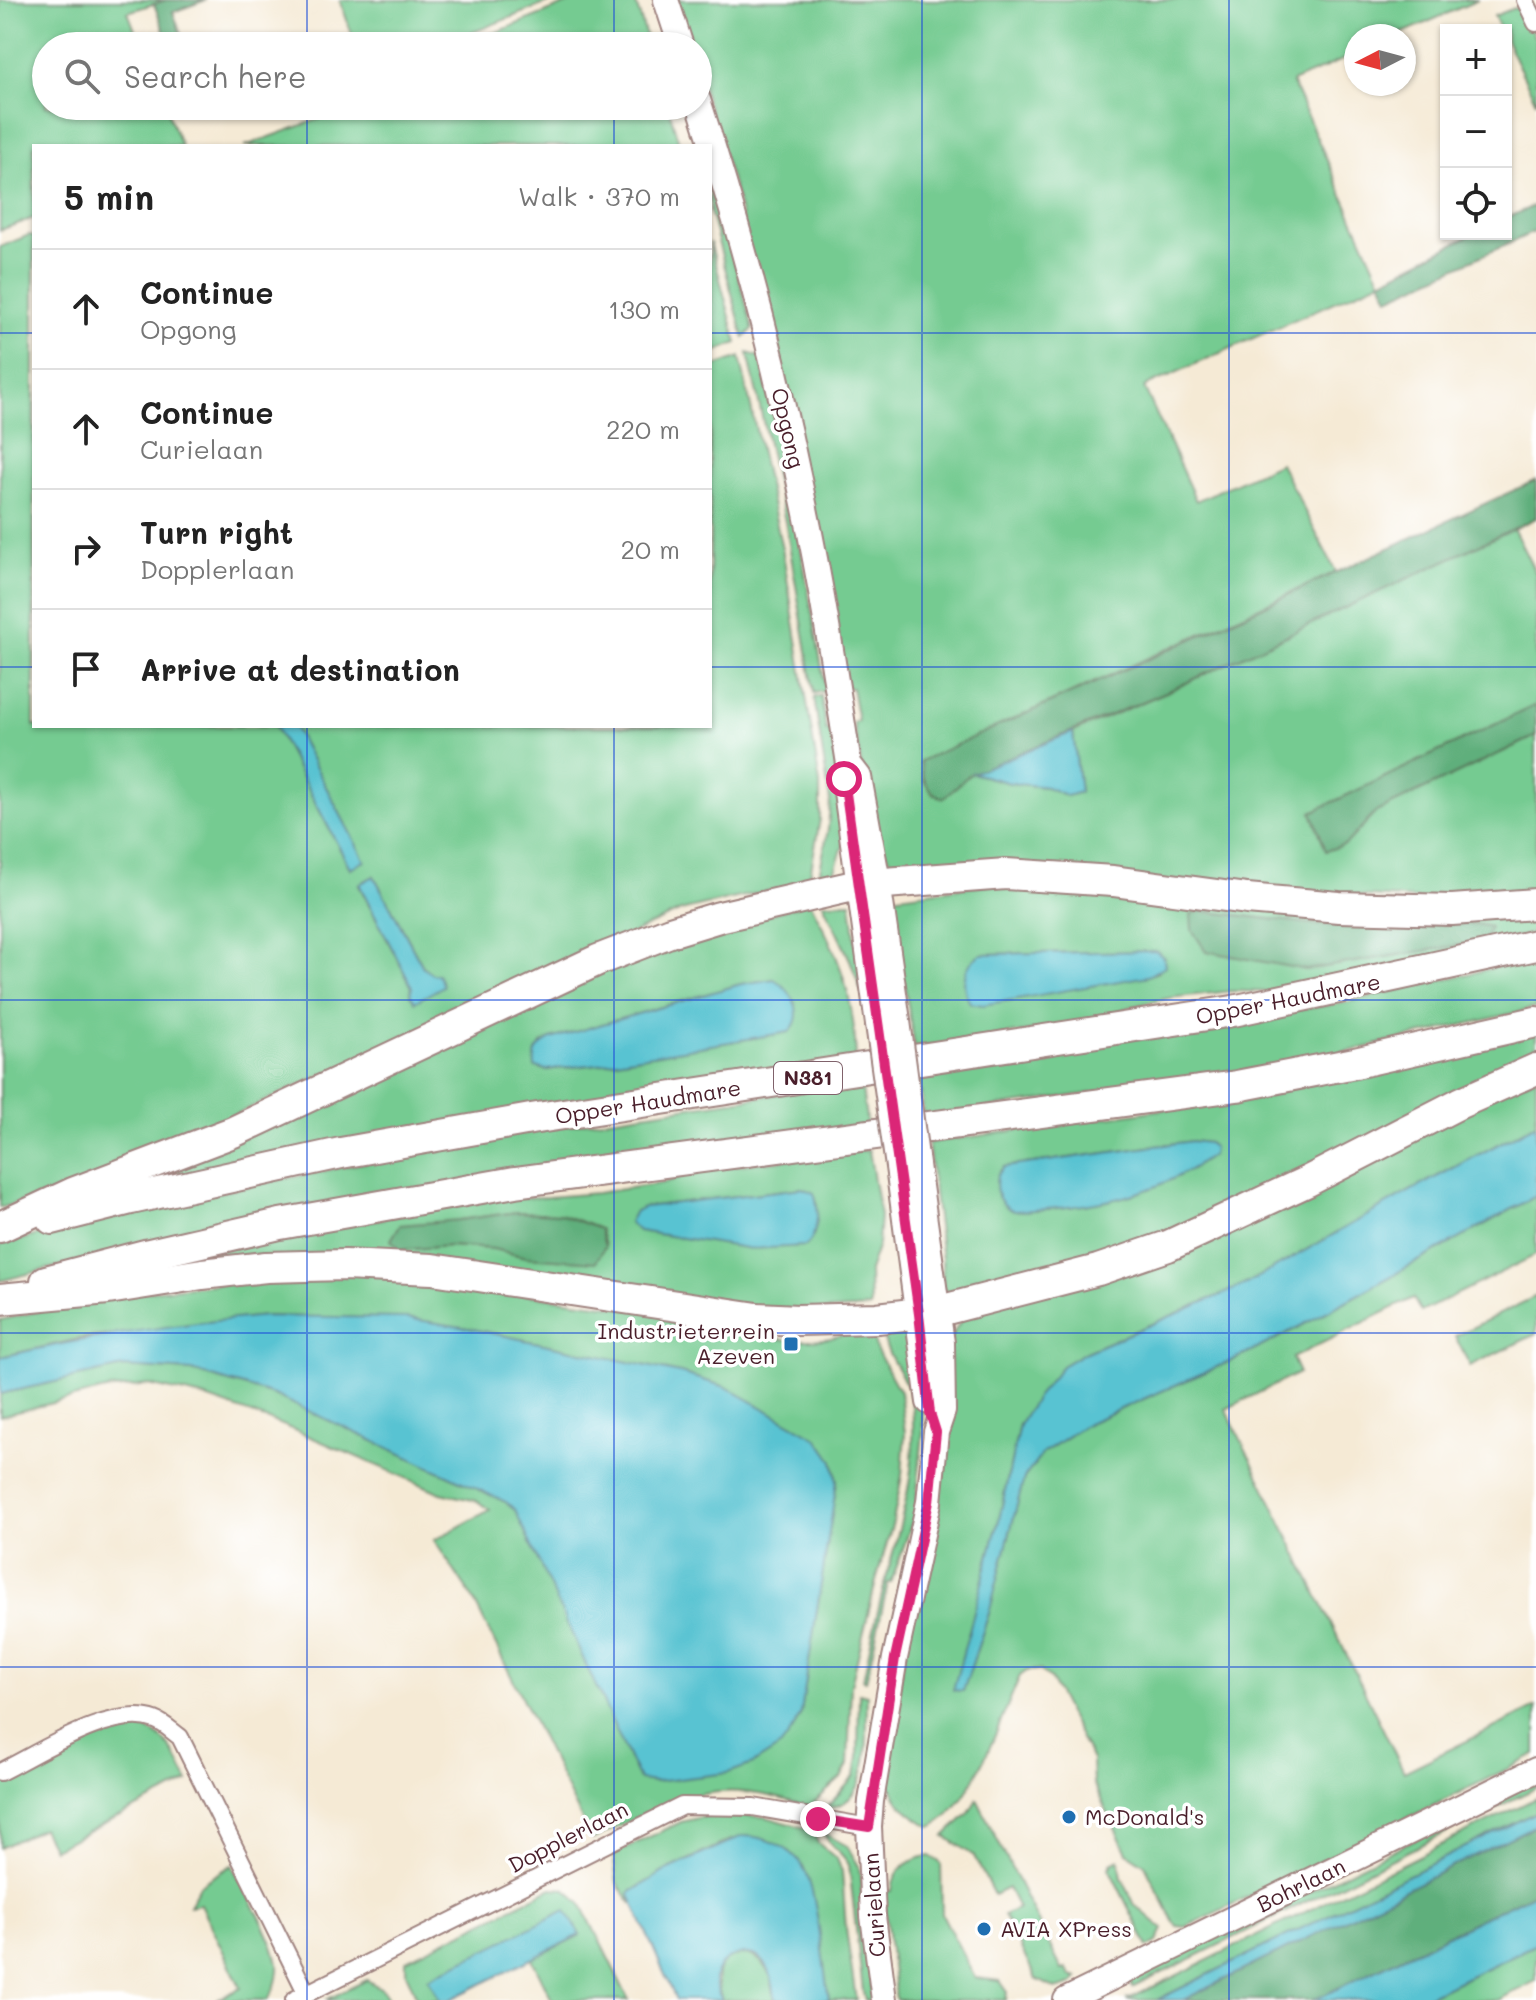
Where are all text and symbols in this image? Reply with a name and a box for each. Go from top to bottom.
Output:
north arrow [1344,24,1416,96]
map controls [1440,24,1512,240]
button: + [1440,24,1512,96]
search box [32,32,712,120]
icon: search [60,54,104,98]
text: Search here [124,56,307,96]
button: − [1440,96,1512,168]
button: locate [1440,168,1512,240]
text: 5 min [64,174,154,219]
text: Walk · 370 m [518,179,680,213]
text: Continue [140,272,273,312]
icon: ahead [64,287,108,331]
text: 130 m [608,292,680,326]
text: Opgong [140,312,237,346]
street label: Opgong [765,385,812,471]
text: Continue [140,392,273,432]
icon: ahead [64,407,108,451]
text: 220 m [606,412,680,446]
text: Curielaan [140,432,263,466]
text: Turn right [140,512,293,552]
icon: right [64,527,108,571]
text: 20 m [620,532,680,566]
text: Dopplerlaan [140,552,294,586]
icon: arrive [64,647,108,691]
text: Arrive at destination [140,649,460,689]
route start [826,761,862,797]
street label: Opper Haudmare [1193,966,1383,1031]
road number: N381 [774,1062,842,1094]
street label: Opper Haudmare [553,1073,743,1130]
place label: Industrieterrein Azeven [598,1316,775,1370]
marker: Industrieterrein Azeven [782,1335,800,1353]
street label: Dopplerlaan [503,1794,633,1879]
route end [800,1801,836,1837]
place label: McDonald's [1085,1802,1205,1831]
marker: McDonald's [1060,1808,1078,1826]
street label: Bohrlaan [1252,1851,1350,1918]
street label: Curielaan [855,1852,892,1958]
place label: AVIA XPress [1000,1914,1132,1943]
marker: AVIA XPress [975,1920,993,1938]

